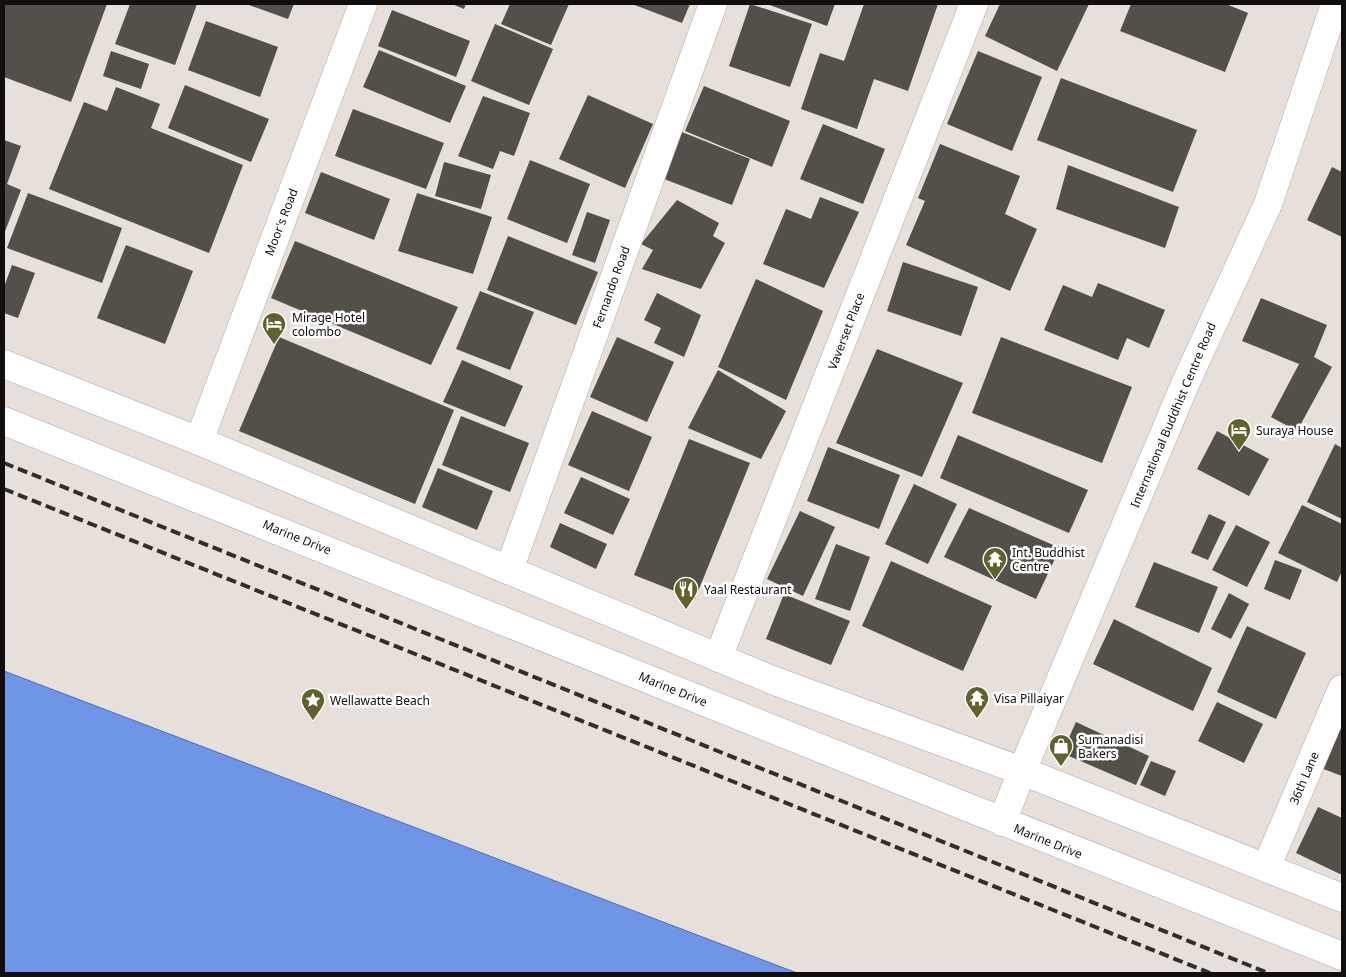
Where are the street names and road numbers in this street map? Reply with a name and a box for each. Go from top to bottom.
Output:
street label: Moor's Road [260,186,302,258]
street label: Fernando Road [588,244,634,330]
street label: Vaverset Place [824,290,869,372]
street label: International Buddhist Centre Road [1126,320,1220,510]
street label: Marine Drive [260,516,334,559]
street label: Marine Drive [636,668,710,711]
street label: 36th Lane [1285,749,1323,807]
street label: Marine Drive [1011,820,1085,863]

